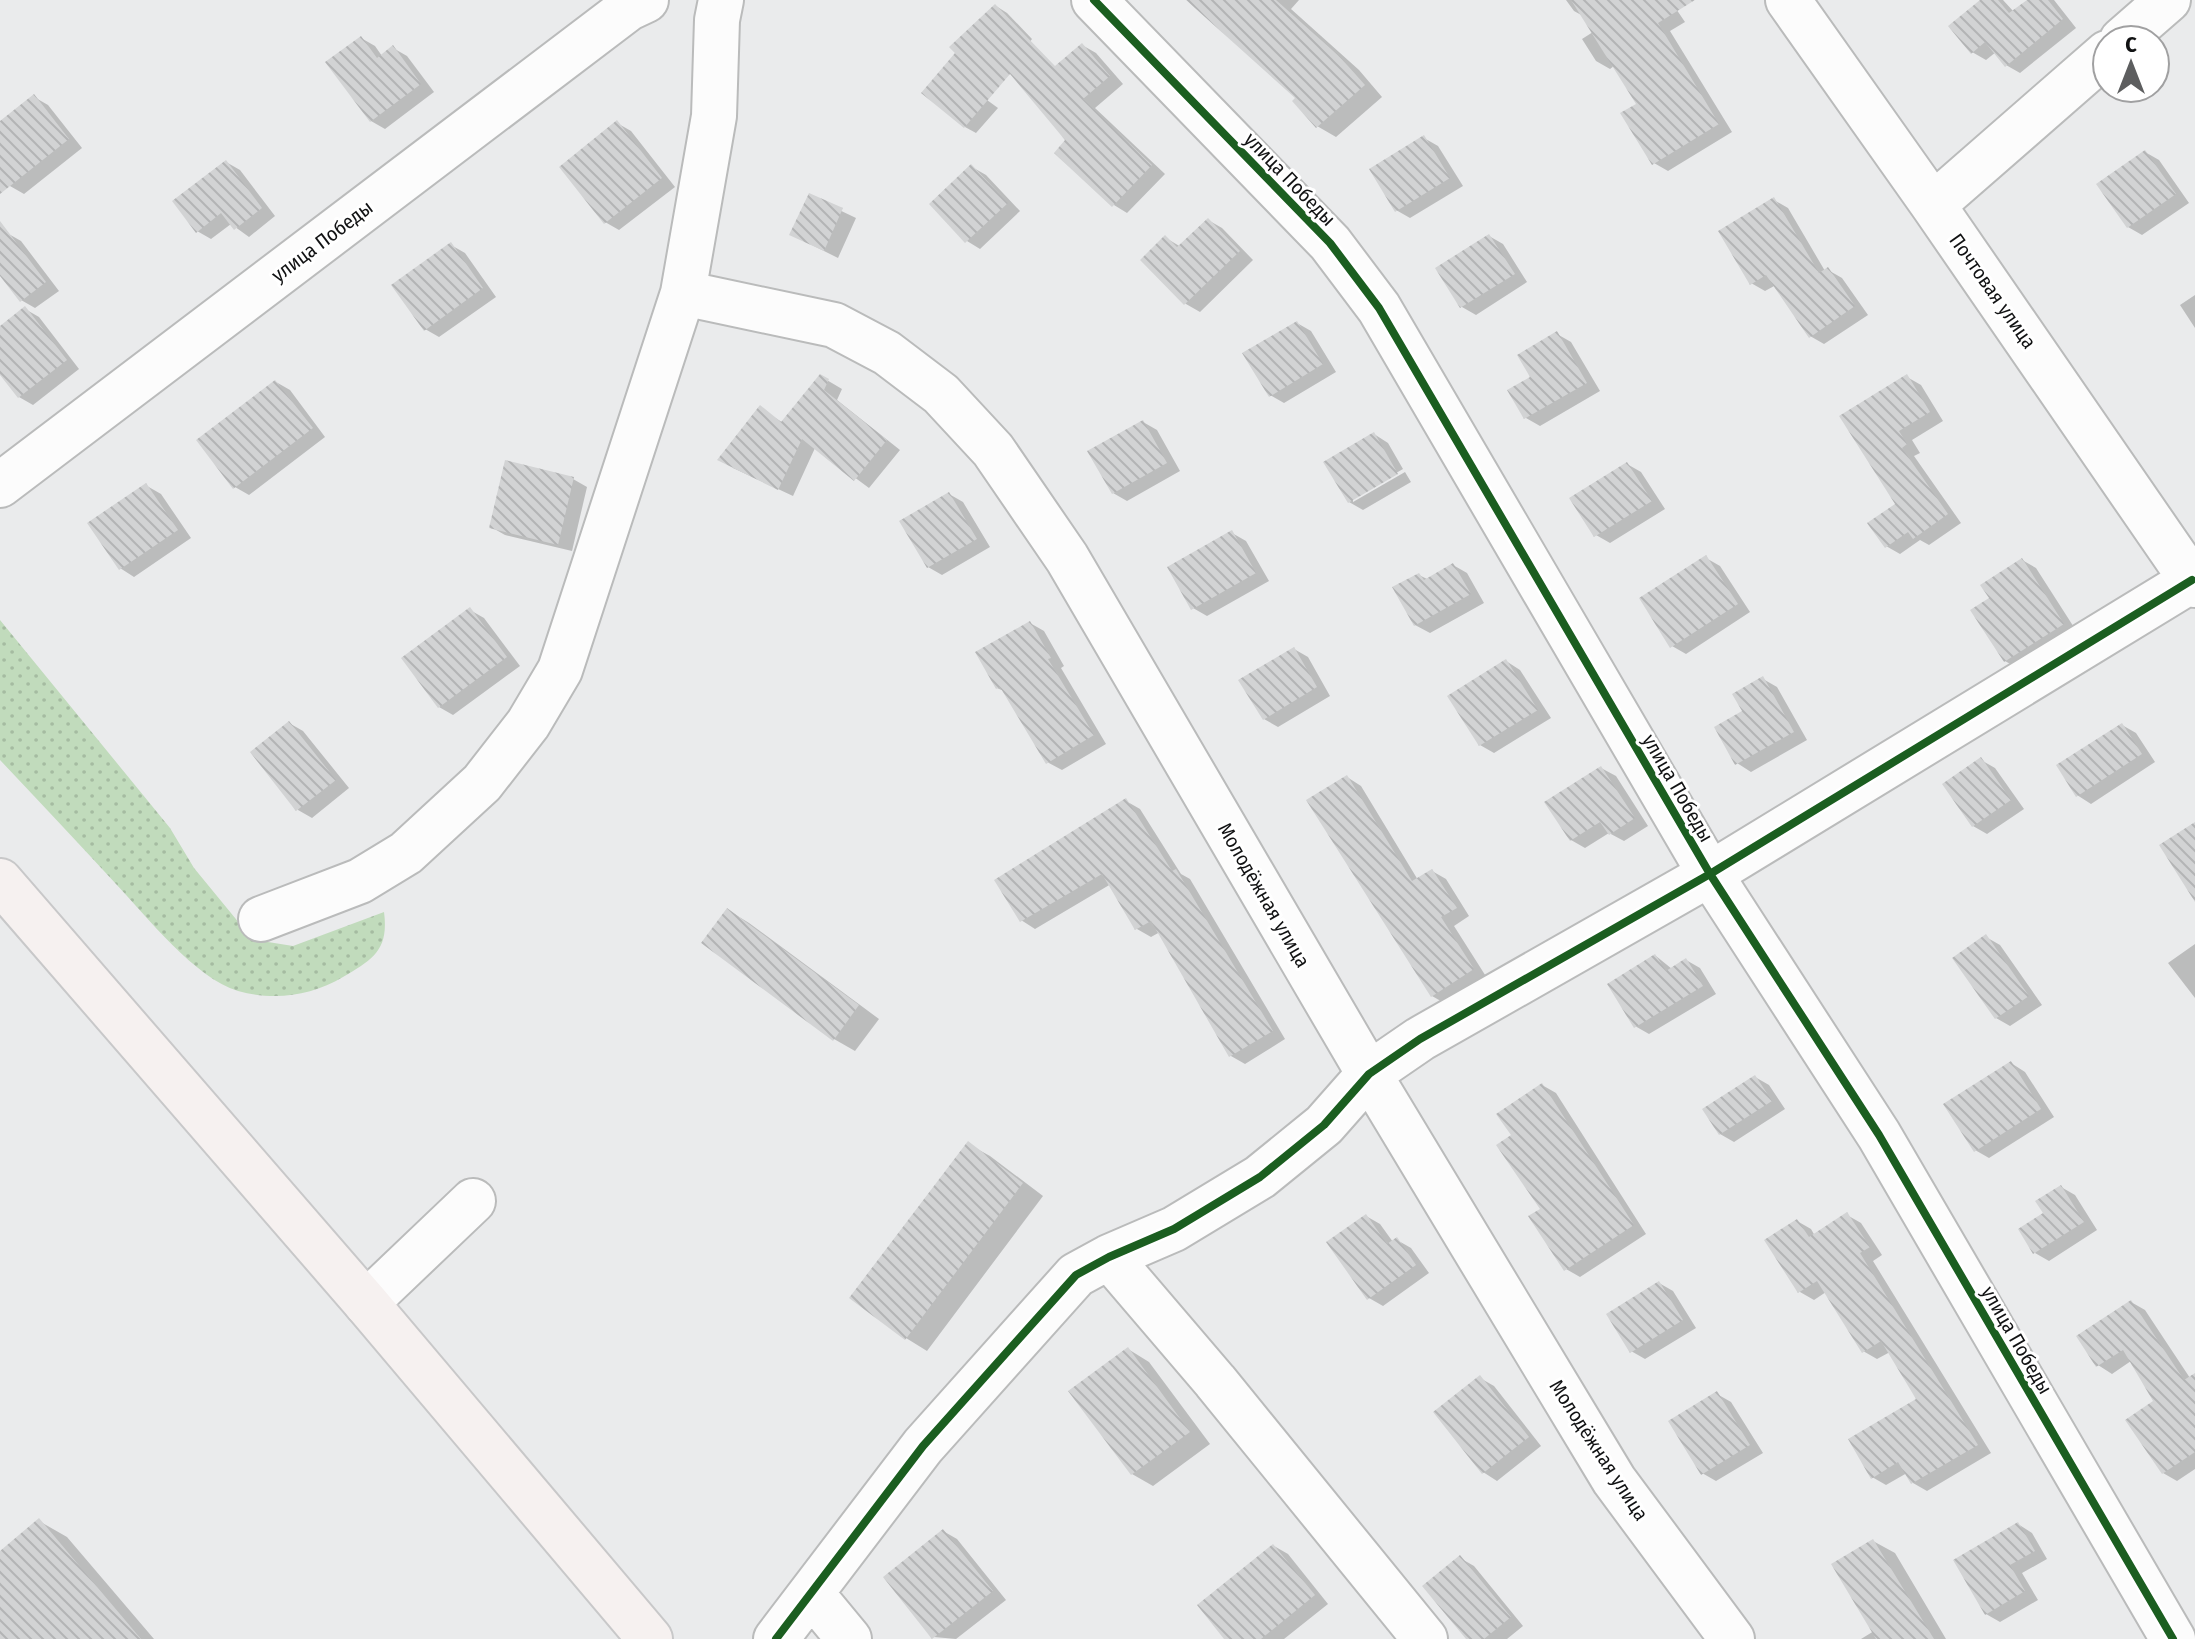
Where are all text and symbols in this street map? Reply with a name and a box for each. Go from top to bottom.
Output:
north arrow [2091,24,2171,104]
text: С [2125,31,2137,58]
street label: улица Победы [1239,127,1341,231]
street label: улица Победы [267,195,377,287]
street label: Почтовая улица [1944,229,2042,353]
street label: улица Победы [1637,730,1719,846]
street label: Молодёжная улица [1213,818,1315,972]
street label: улица Победы [1976,1282,2058,1398]
street label: Молодёжная улица [1545,1375,1653,1525]

